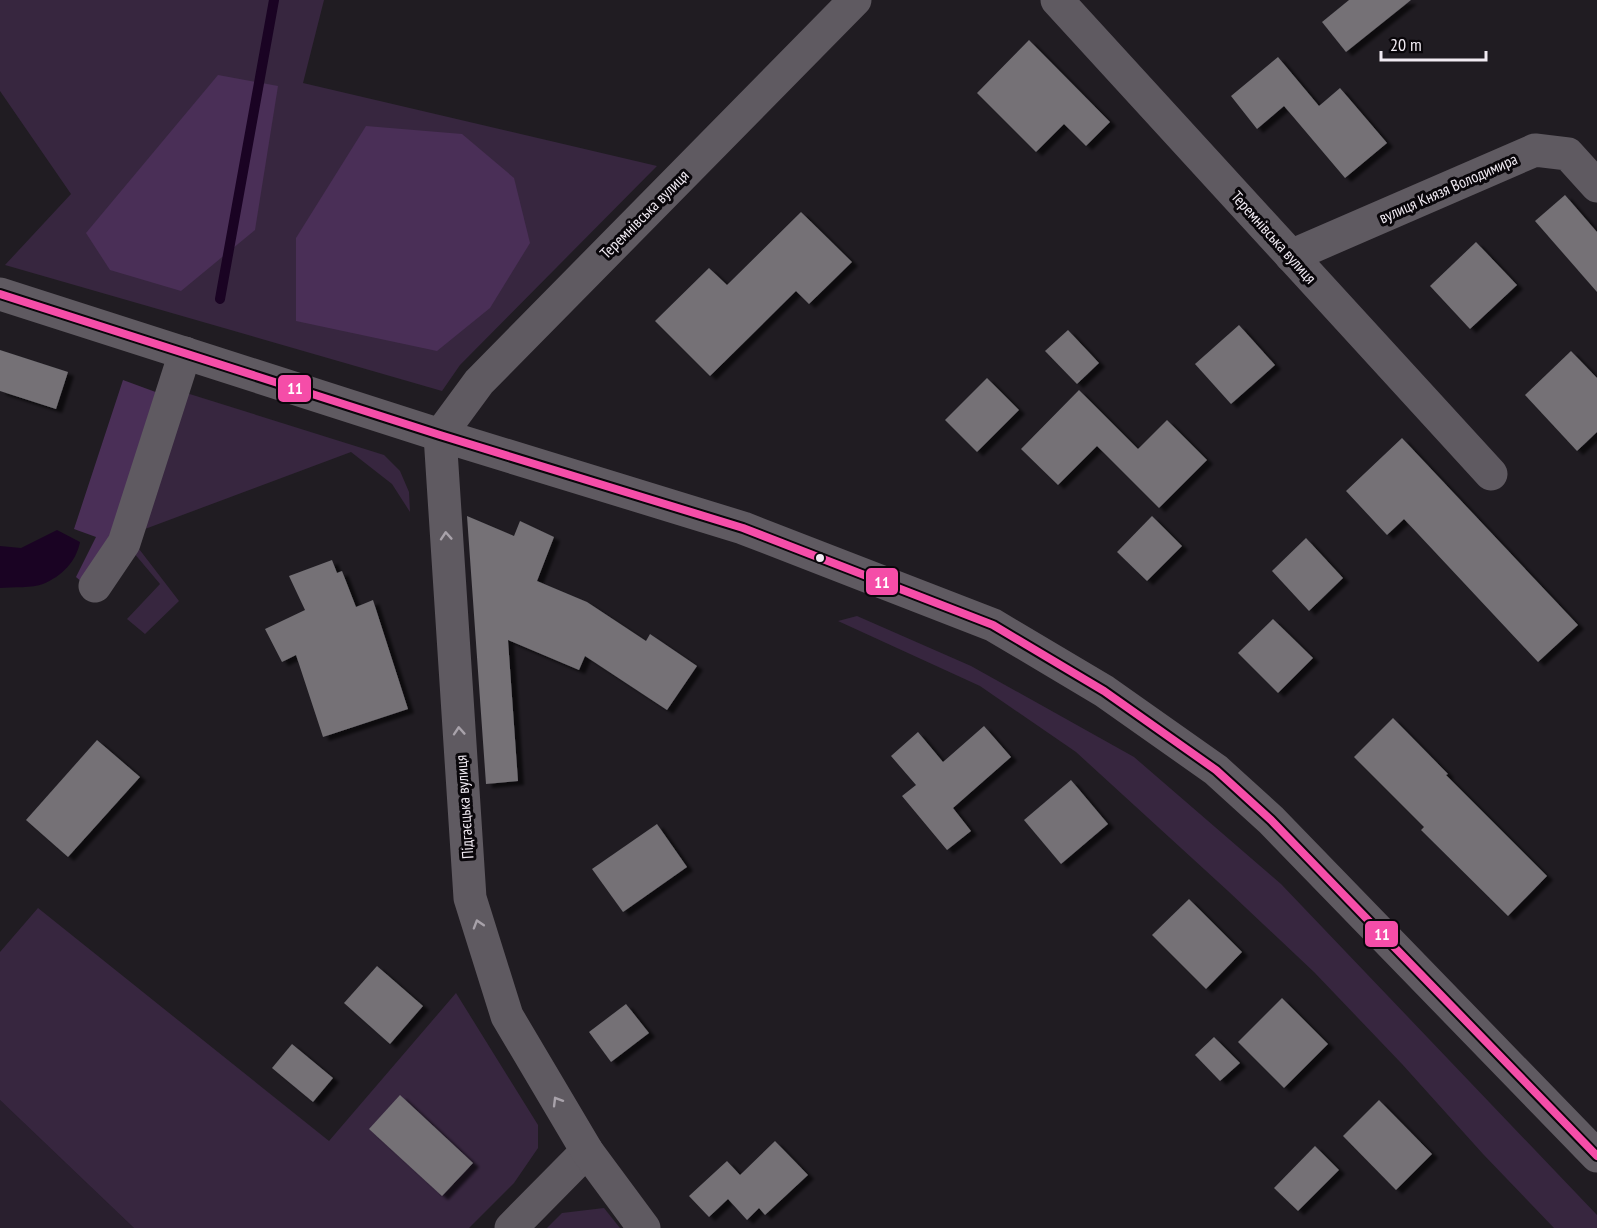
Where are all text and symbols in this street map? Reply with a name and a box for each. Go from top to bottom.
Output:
scale bar [1381,24,1486,62]
text: 20 m [1390,33,1422,56]
street label: вулиця Князя Володимира [1376,148,1520,228]
street label: Теремнівська вулиця [595,165,693,263]
street label: Теремнівська вулиця [1227,187,1321,287]
line badge: 11 [277,374,312,403]
text: 11 [287,378,303,398]
one-way arrow [440,531,453,540]
unlabelled marker [814,552,826,564]
line badge: 11 [865,567,899,596]
text: 11 [874,572,890,592]
one-way arrow [453,726,466,735]
street label: Підгаєцька вулиця [450,754,478,860]
one-way arrow [473,919,485,930]
line badge: 11 [1364,920,1399,948]
text: 11 [1374,924,1390,944]
one-way arrow [553,1097,565,1107]

